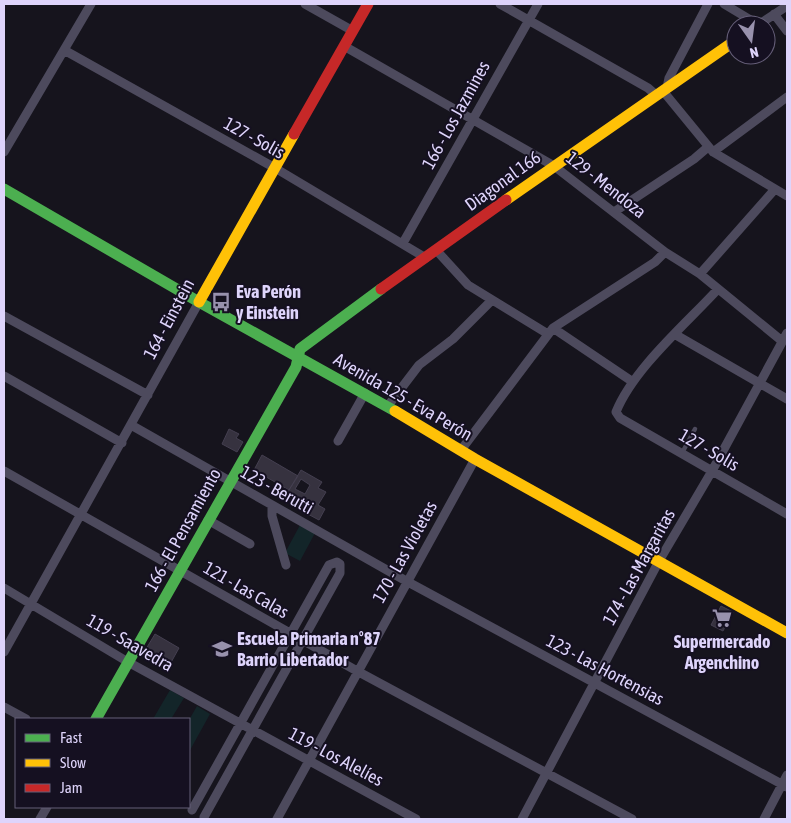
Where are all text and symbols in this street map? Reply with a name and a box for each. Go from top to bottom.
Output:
north arrow [726,15,776,65]
text: N [748,44,760,61]
street label: 166 - Los Jazmines [417,57,494,172]
street label: 127 - Solis [220,112,288,163]
street label: Diagonal 166 [461,146,545,215]
street label: 129 - Mendoza [562,147,650,222]
street label: 164 - Einstein [139,275,198,362]
place label: Eva Perón y Einstein [236,281,301,323]
bus stop icon: Eva Perón y Einstein [210,291,232,313]
street label: Avenida 125 - Eva Perón [330,348,476,445]
street label: 127 - Solis [675,424,743,475]
street label: 123 - Berutti [237,461,317,518]
street label: 166 - El Pensamiento [140,465,225,595]
street label: 170 - Las Violetas [368,497,441,606]
street label: 174 - Las Margaritas [598,505,679,628]
street label: 121 - Las Calas [200,557,293,622]
supermarket icon: Supermercado Argenchino [711,607,733,629]
street label: 119 - Saavedra [83,609,177,676]
place label: Escuela Primaria n°87 Barrio Libertador [237,628,381,670]
street label: 123 - Las Hortensias [543,630,668,709]
place label: Supermercado Argenchino [674,631,770,673]
school or university icon: Escuela Primaria n°87 Barrio Libertador [211,638,233,660]
legend [15,718,190,808]
street label: 119 - Los Alelíes [285,723,387,790]
text: Fast [60,729,82,746]
text: Slow [60,754,86,771]
text: Jam [60,779,83,796]

